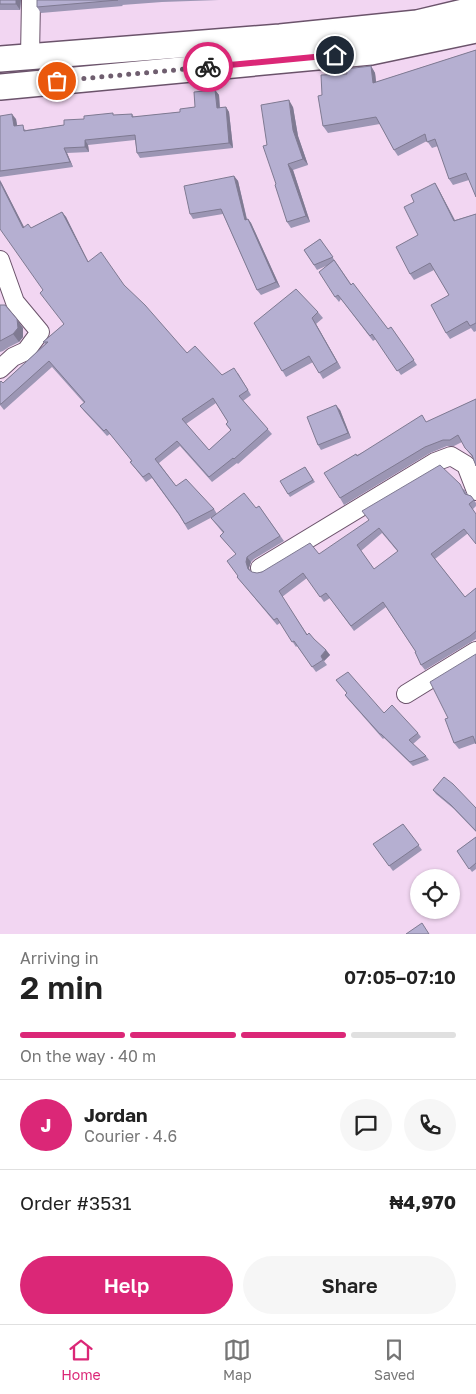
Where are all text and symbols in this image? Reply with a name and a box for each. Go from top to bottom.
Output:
pin [314,34,356,76]
icon: home [321,41,349,69]
courier [183,42,233,92]
icon: bike [194,53,222,81]
pin [36,60,78,102]
icon: bag [43,67,71,95]
map controls [410,869,460,919]
button: locate [410,869,460,919]
text: Arriving in [20,948,99,968]
text: 07:05–07:10 [344,965,456,988]
text: 2 min [20,968,103,1006]
text: On the way · 40 m [20,1046,156,1066]
button: chat [340,1099,392,1151]
button: phone [404,1099,456,1151]
text: Jordan [84,1103,148,1126]
text: J [41,1113,51,1136]
text: Courier · 4.6 [84,1126,177,1146]
text: ₦4,970 [390,1190,456,1213]
text: Order #3531 [20,1191,132,1214]
button: Help [20,1256,233,1314]
button: Share [243,1256,456,1314]
tab: Home [61,1336,101,1383]
tab: Map [223,1336,252,1383]
tab: Saved [374,1336,415,1383]

